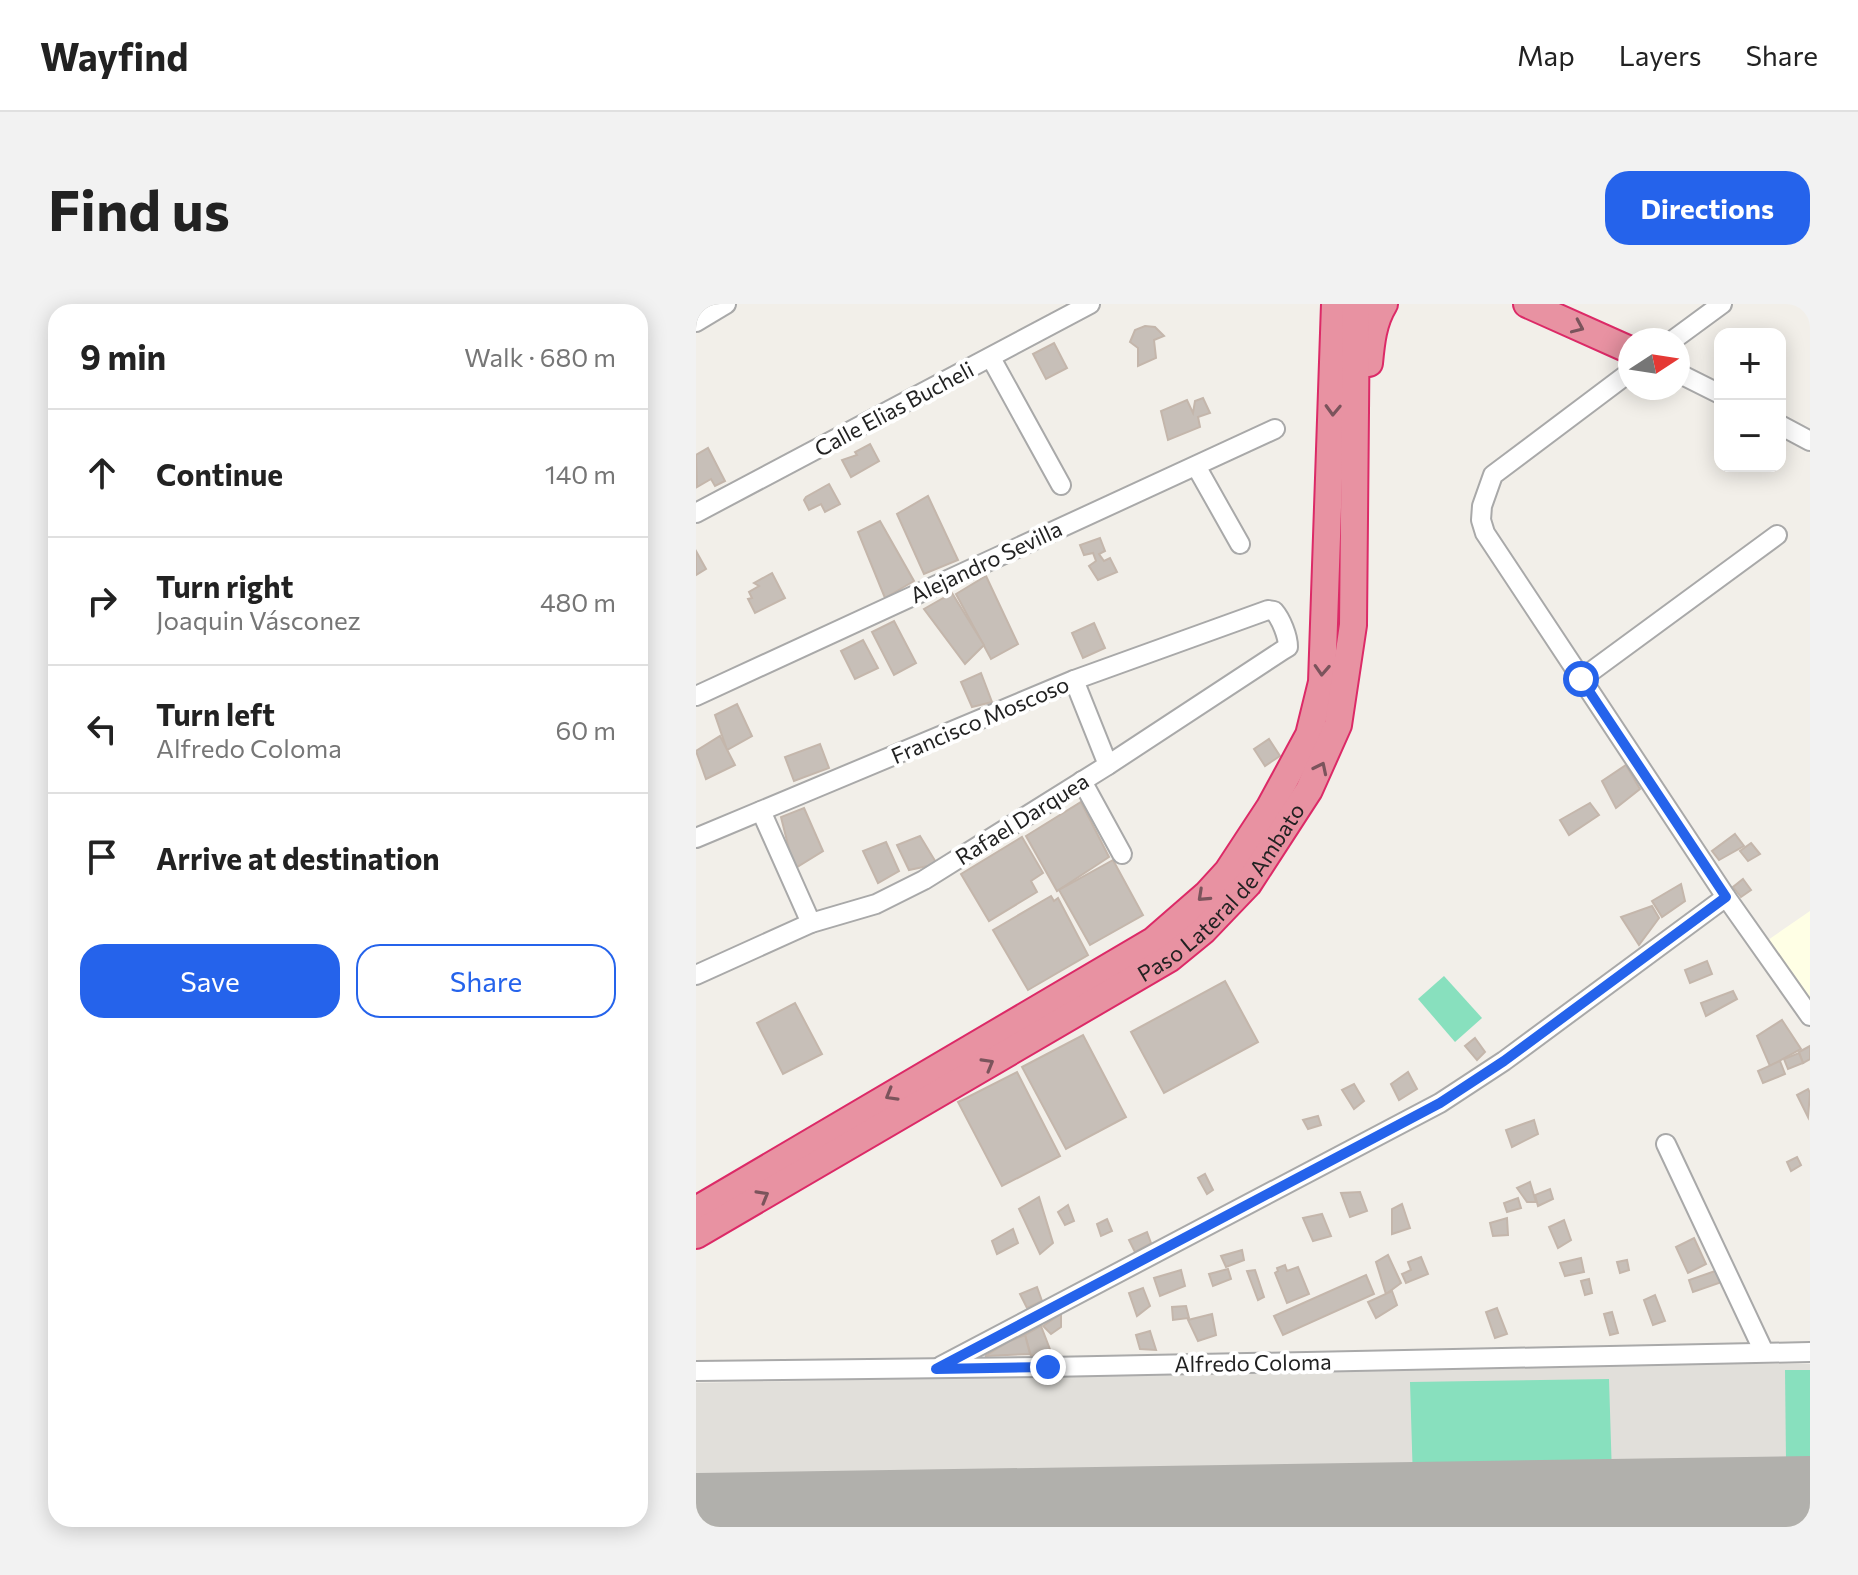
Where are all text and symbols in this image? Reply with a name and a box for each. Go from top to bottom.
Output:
text: Wayfind [40,32,188,79]
text: Map [1517,38,1575,72]
text: Layers [1619,38,1701,72]
text: Share [1745,38,1818,72]
button: Directions [1605,171,1810,245]
text: Find us [48,174,230,243]
one-way arrow [1570,317,1585,333]
north arrow [1618,328,1690,400]
map controls [1714,328,1786,472]
button: + [1714,328,1786,400]
text: 9 min [80,335,166,377]
text: Walk · 680 m [464,341,616,372]
street label: Calle Elias Bucheli [810,355,978,462]
button: − [1714,400,1786,472]
one-way arrow [1324,404,1341,417]
icon: ahead [80,451,124,495]
text: Continue [156,455,283,492]
text: 140 m [545,458,616,489]
street label: Alejandro Sevilla [906,515,1066,609]
text: Turn right [156,567,293,604]
icon: right [80,579,124,623]
text: 480 m [540,586,616,617]
text: Joaquin Vásconez [156,604,361,635]
route start [1563,661,1599,697]
one-way arrow [1314,664,1331,677]
street label: Francisco Moscoso [887,670,1073,769]
text: Turn left [156,695,275,732]
icon: left [80,707,124,751]
text: 60 m [556,714,616,745]
text: Alfredo Coloma [156,732,342,763]
one-way arrow [1311,761,1326,776]
street label: Rafael Darquea [950,767,1093,870]
street label: Paso Lateral de Ambato [1132,798,1310,987]
icon: arrive [80,835,124,879]
text: Arrive at destination [156,839,440,876]
one-way arrow [1198,886,1213,900]
button: Save [80,944,340,1018]
button: Share [356,944,616,1018]
one-way arrow [979,1059,994,1074]
one-way arrow [885,1085,900,1101]
one-way arrow [755,1190,769,1206]
street label: Alfredo Coloma [1174,1348,1332,1377]
route end [1030,1349,1066,1385]

